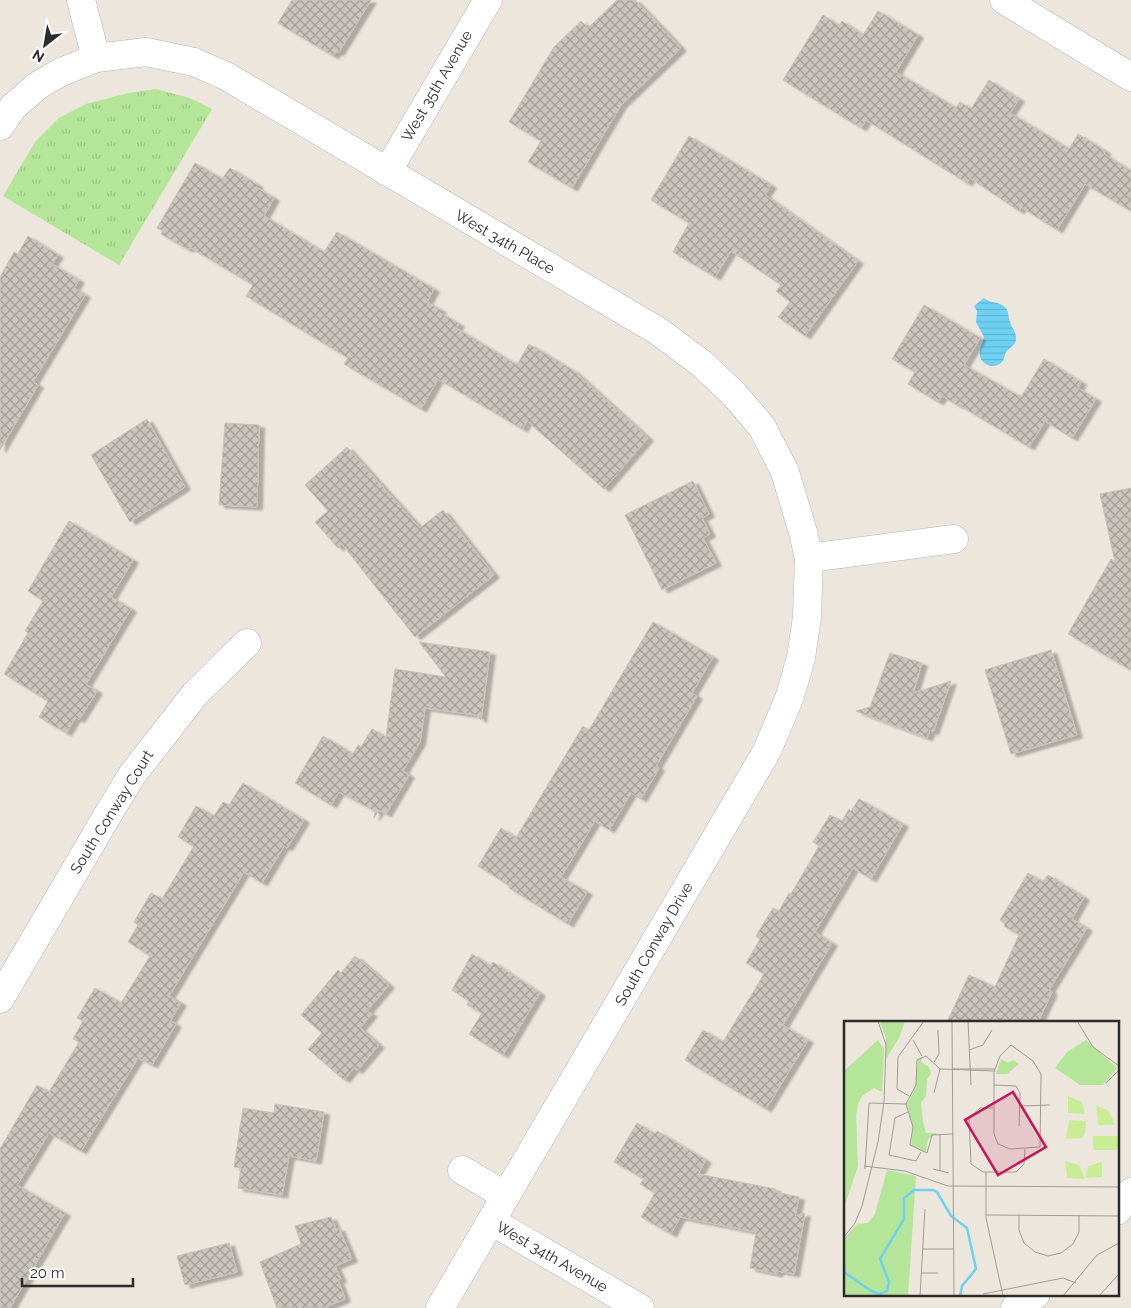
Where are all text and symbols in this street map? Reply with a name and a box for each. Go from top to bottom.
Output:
north arrow [20,20,70,70]
street label: West 35th Avenue [398,27,476,145]
text: N [30,47,47,66]
street label: West 34th Place [452,206,558,278]
street label: South Conway Court [67,747,157,877]
street label: South Conway Drive [611,879,697,1009]
inset map [844,1021,1118,1296]
street label: West 34th Avenue [493,1218,611,1296]
scale bar [22,1256,134,1288]
text: 20 m [30,1264,65,1282]

